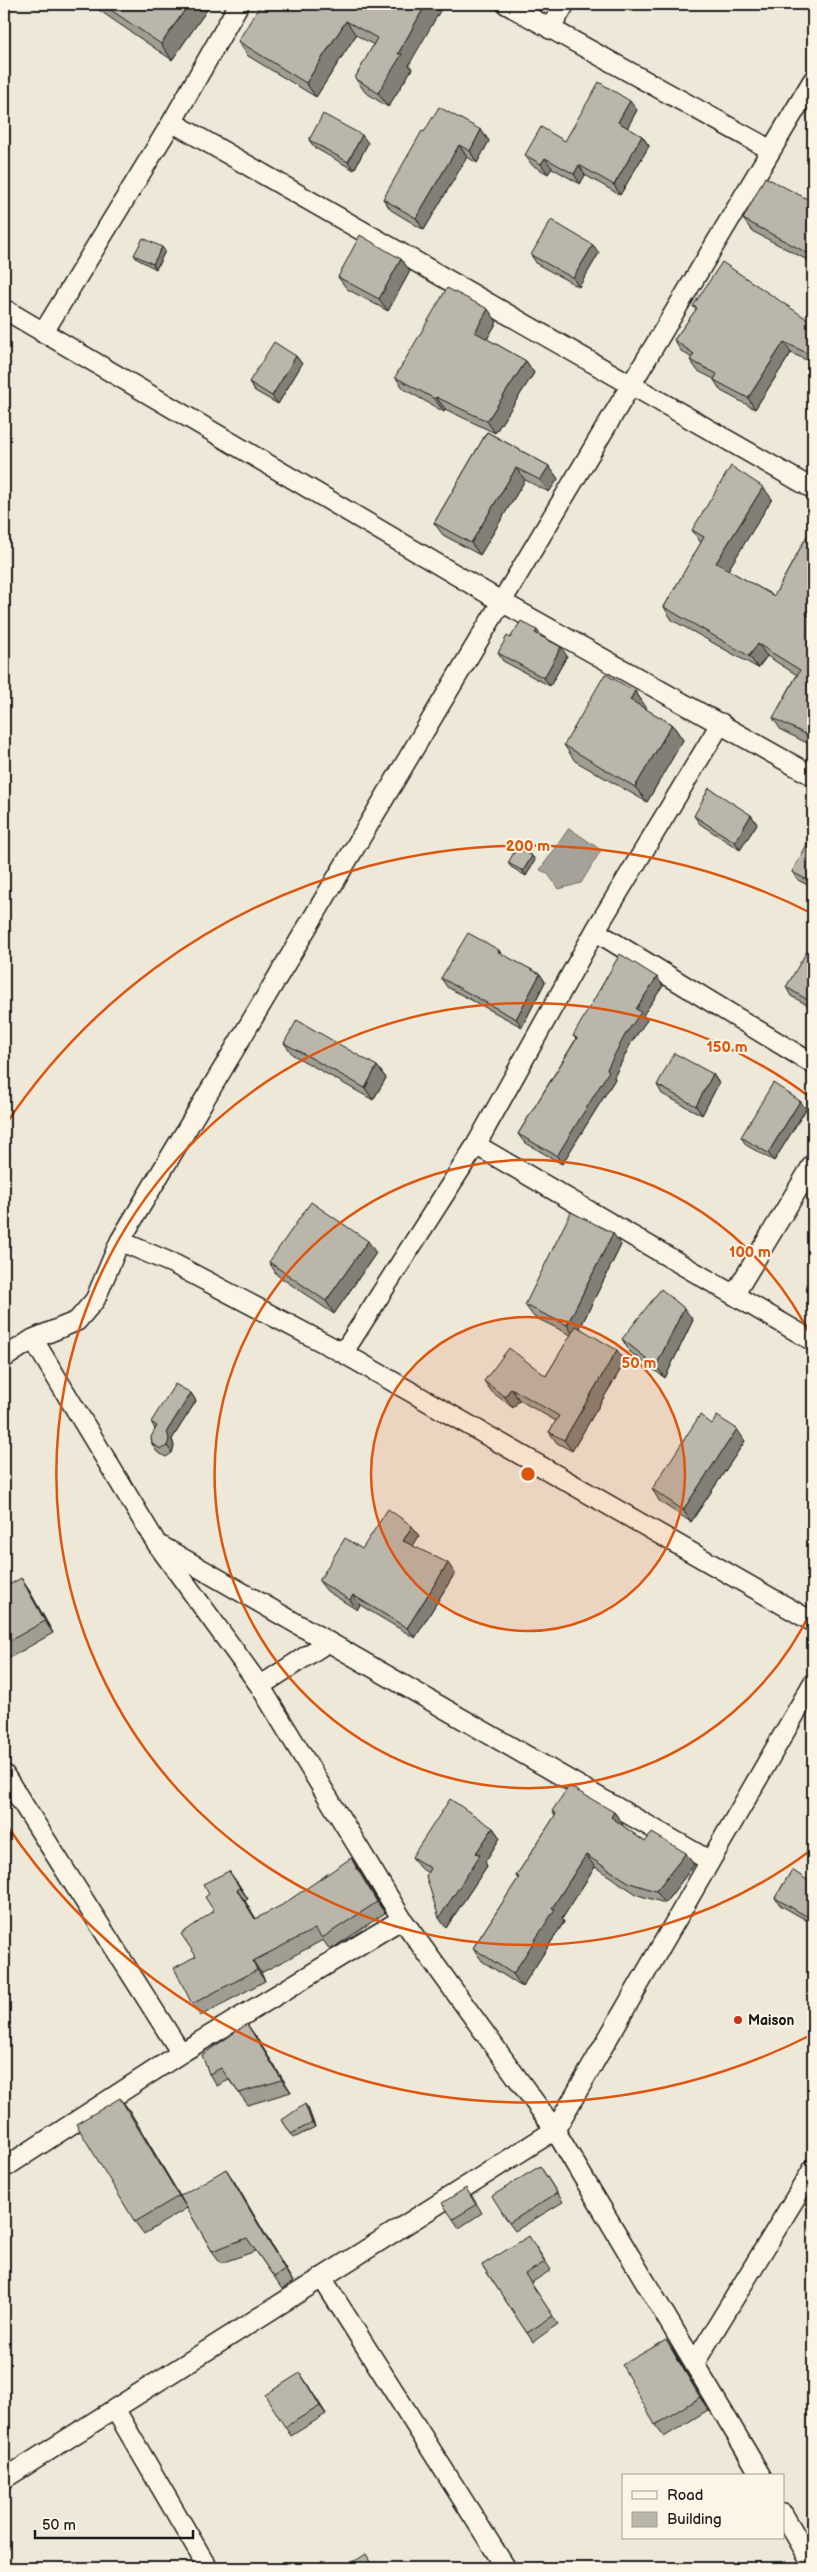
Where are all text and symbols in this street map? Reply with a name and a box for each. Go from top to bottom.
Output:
text: 200 m [506,837,550,856]
text: 150 m [706,1038,748,1057]
text: 100 m [729,1243,771,1262]
text: 50 m [622,1354,657,1373]
centre of rings [519,1465,537,1483]
place label: Maison [748,2012,794,2029]
marker: Maison [732,2014,744,2026]
legend [622,2474,784,2540]
text: Road [667,2486,703,2505]
scale bar [35,2507,192,2539]
text: Building [667,2510,722,2529]
text: 50 m [42,2516,76,2535]

